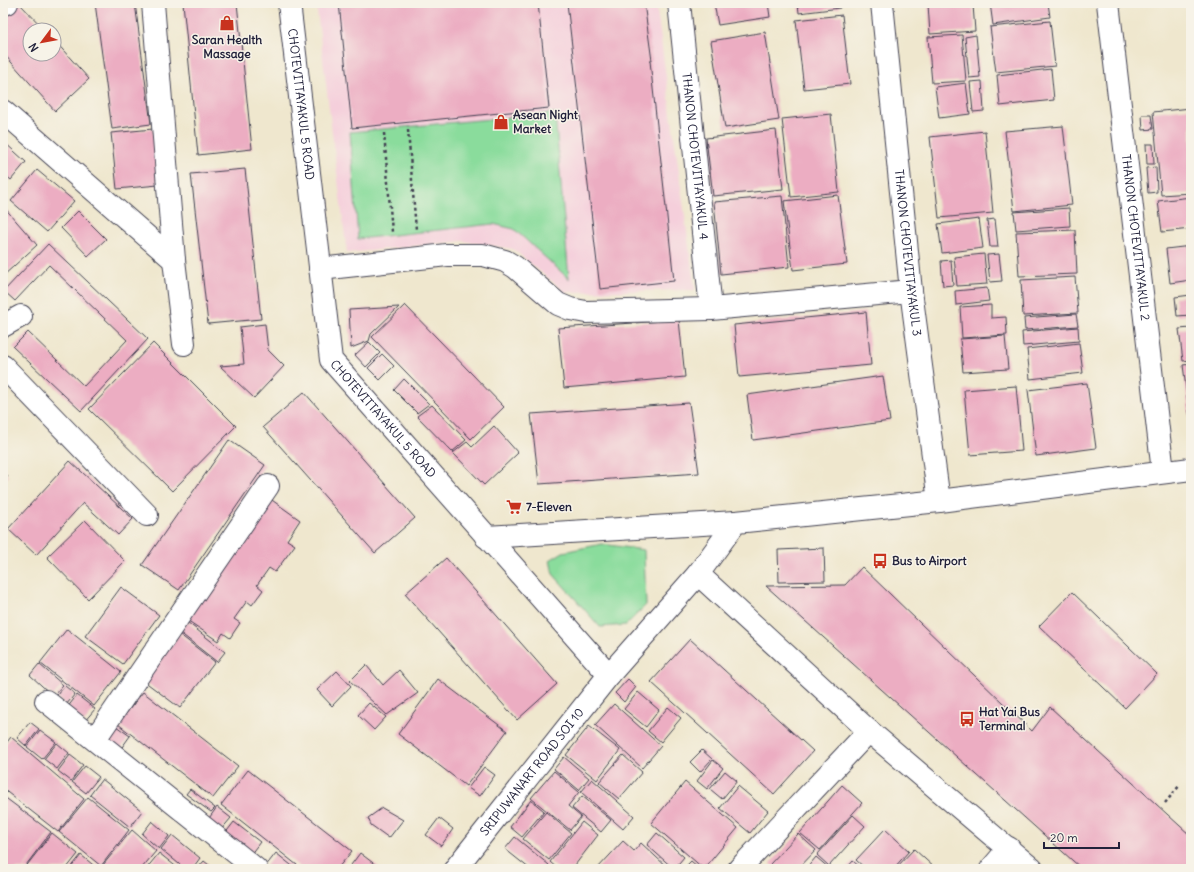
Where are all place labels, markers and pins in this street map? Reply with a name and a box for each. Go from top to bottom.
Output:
shop icon: Saran Health Massage [218,14,236,32]
place label: Saran Health Massage [192,32,262,62]
place label: Asean Night Market [513,107,579,136]
shop icon: Asean Night Market [492,113,510,131]
supermarket icon: 7-Eleven [505,498,523,516]
place label: 7-Eleven [526,499,572,514]
bus stop icon: Bus to Airport [871,552,889,570]
place label: Bus to Airport [892,553,968,569]
place label: Hat Yai Bus Terminal [979,704,1040,733]
bus stop icon: Hat Yai Bus Terminal [958,710,976,728]

